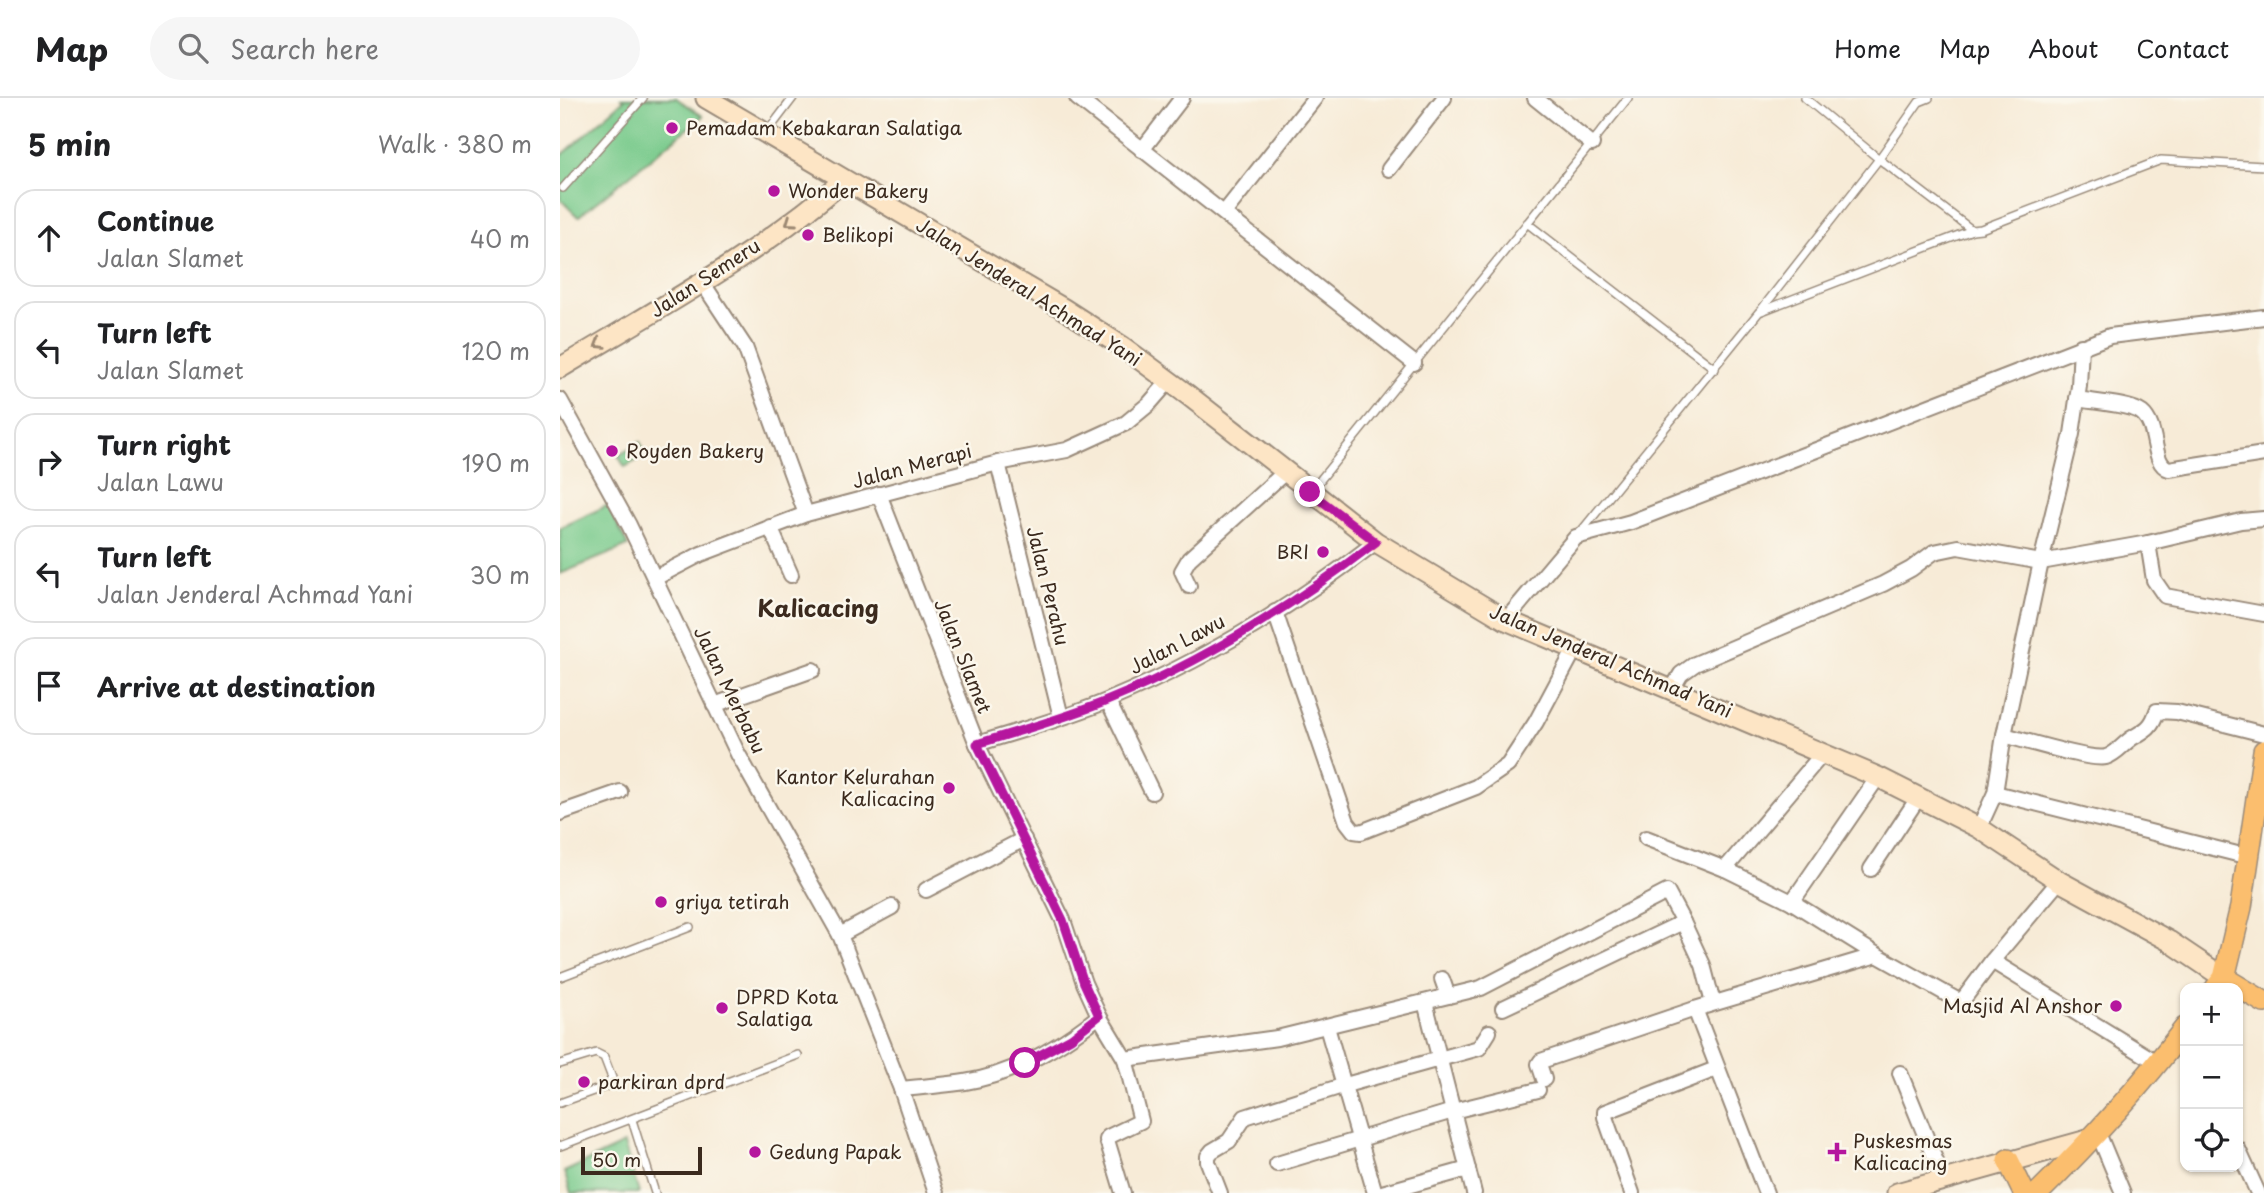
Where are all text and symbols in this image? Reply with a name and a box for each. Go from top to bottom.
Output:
search box [150,17,640,80]
text: Map [35,23,108,73]
icon: search [174,29,212,67]
text: Search here [230,29,379,68]
text: Home [1834,30,1901,66]
text: Map [1939,30,1990,66]
text: About [2028,30,2098,66]
text: Contact [2136,30,2229,66]
place label: Pemadam Kebakaran Salatiga [686,113,963,141]
marker: Pemadam Kebakaran Salatiga [664,120,680,136]
text: 5 min [28,121,111,166]
text: Walk · 380 m [378,126,532,161]
place label: Wonder Bakery [788,176,929,204]
marker: Wonder Bakery [766,183,782,199]
text: Continue [97,201,214,240]
street label: Jalan Jenderal Achmad Yani [911,210,1148,372]
one-way arrow [785,214,798,226]
icon: ahead [30,219,68,257]
place label: Belikopi [822,220,894,248]
text: 40 m [470,221,530,256]
marker: Belikopi [800,227,816,243]
street label: Jalan Semeru [644,231,765,323]
text: Jalan Slamet [97,240,244,275]
text: Turn left [97,313,212,352]
icon: left [30,331,68,369]
text: 120 m [462,333,530,368]
one-way arrow [593,336,606,349]
text: Jalan Slamet [97,352,244,387]
text: Turn right [97,425,231,464]
place label: Royden Bakery [626,436,764,464]
street label: Jalan Merapi [849,436,975,494]
icon: right [30,443,68,481]
marker: Royden Bakery [604,443,620,459]
text: 190 m [462,445,530,480]
text: Jalan Lawu [97,464,224,499]
route end [1294,476,1325,507]
street label: Jalan Perahu [1021,523,1077,648]
text: Turn left [97,537,212,576]
place label: BRI [1277,537,1309,565]
marker: BRI [1315,544,1331,560]
icon: left [30,555,68,593]
text: 30 m [469,557,530,592]
text: Jalan Jenderal Achmad Yani [97,576,413,611]
district label: Kalicacing [757,590,879,625]
street label: Jalan Slamet [928,594,1000,717]
street label: Jalan Jenderal Achmad Yani [1486,596,1737,724]
street label: Jalan Lawu [1124,606,1229,680]
street label: Jalan Merbabu [688,621,774,758]
icon: arrive [30,667,68,705]
text: Arrive at destination [97,667,376,706]
place label: Kantor Kelurahan Kalicacing [776,762,935,812]
marker: Kantor Kelurahan Kalicacing [941,780,957,796]
place label: griya tetirah [675,887,790,915]
marker: griya tetirah [653,894,669,910]
place label: DPRD Kota Salatiga [736,982,838,1032]
map controls [2180,983,2243,1172]
button: + [2180,983,2243,1046]
place label: Masjid Al Anshor [1943,991,2102,1019]
marker: Masjid Al Anshor [2108,998,2124,1014]
marker: DPRD Kota Salatiga [714,1000,730,1016]
button: − [2180,1046,2243,1109]
route start [1009,1047,1040,1078]
place label: parkiran dprd [598,1067,725,1095]
marker: parkiran dprd [576,1074,592,1090]
button: locate [2180,1109,2243,1172]
place label: Puskesmas Kalicacing [1853,1126,1952,1176]
place label: Gedung Papak [769,1137,902,1165]
marker: Puskesmas Kalicacing [1827,1142,1847,1162]
scale bar [581,1144,702,1176]
marker: Gedung Papak [747,1144,763,1160]
text: 50 m [592,1145,641,1173]

